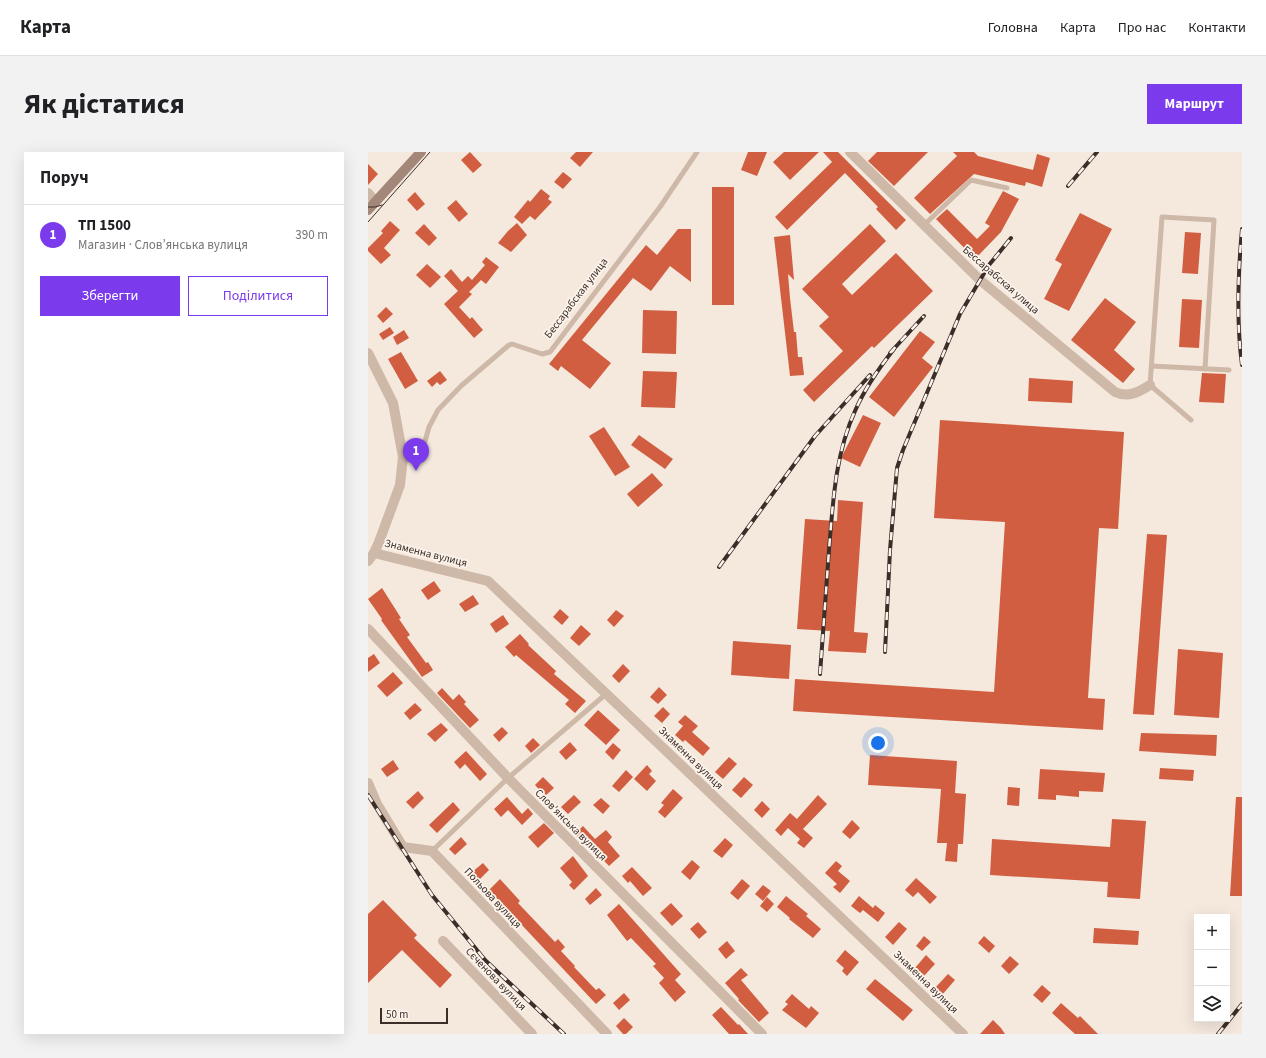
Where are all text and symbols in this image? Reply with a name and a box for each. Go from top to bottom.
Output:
text: Карта [20,14,71,41]
text: Головна [988,18,1038,38]
text: Карта [1060,18,1096,38]
text: Про нас [1118,18,1166,38]
text: Контакти [1188,18,1246,38]
text: Як дістатися [24,84,185,124]
button: Маршрут [1147,84,1242,124]
text: Поруч [40,166,89,190]
text: ТП 1500 [78,215,131,236]
text: 1 [50,226,56,244]
text: 390 m [295,226,328,244]
text: Магазин · Слов’янська вулиця [78,236,248,254]
street label: Бессарабская улица [959,242,1043,318]
street label: Бессарабская улица [541,255,611,341]
button: Зберегти [40,276,180,316]
button: Поділитися [188,276,328,316]
pin: 1 [403,438,429,471]
street label: Знаменна вулиця [383,535,469,571]
street label: Знаменна вулиця [655,723,727,793]
your location [868,733,888,753]
street label: Слов’янська вулиця [532,786,610,864]
street label: Польова вулиця [461,864,525,932]
map controls [1194,914,1230,1022]
button: + [1194,914,1230,950]
street label: Сєченова вулиця [462,944,530,1014]
street label: Знаменна вулиця [890,947,962,1017]
button: − [1194,950,1230,986]
button: layers [1194,986,1230,1022]
scale bar [380,1006,448,1025]
text: 50 m [386,1007,408,1022]

